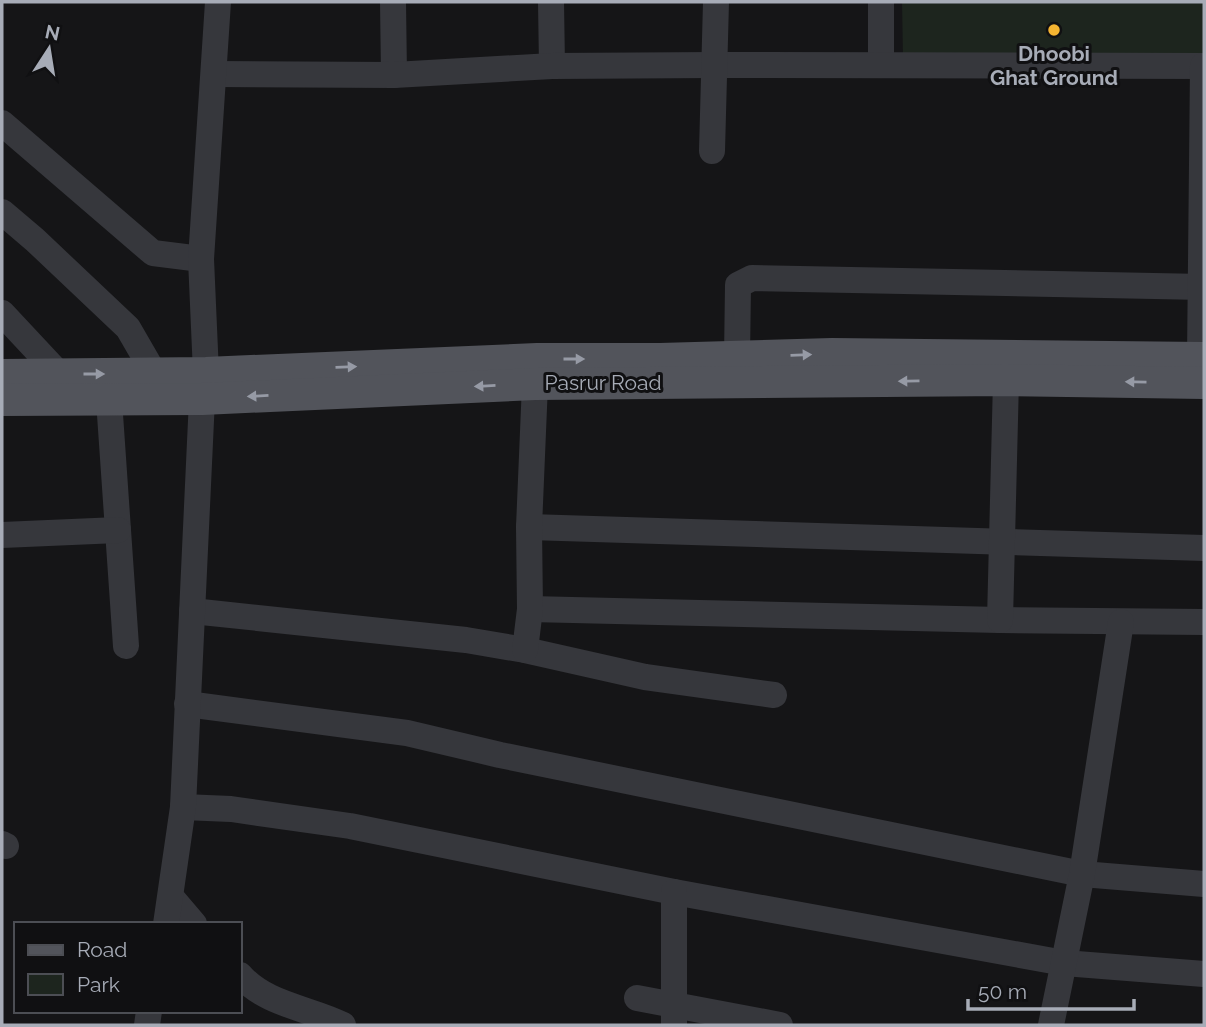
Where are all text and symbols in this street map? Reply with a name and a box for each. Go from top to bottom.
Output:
north arrow [14,14,84,84]
text: N [43,20,62,45]
marker: Dhoobi Ghat Ground [1046,22,1062,38]
place label: Dhoobi Ghat Ground [990,41,1118,90]
one-way arrow [790,349,812,361]
one-way arrow [563,353,585,365]
one-way arrow [336,362,358,373]
one-way arrow [84,368,106,380]
street label: Pasrur Road [545,370,661,395]
one-way arrow [897,375,919,387]
one-way arrow [1125,376,1147,388]
one-way arrow [474,381,496,392]
one-way arrow [247,391,269,402]
legend [14,922,242,1013]
text: Road [77,937,127,962]
scale bar [968,968,1134,1012]
text: Park [77,972,120,997]
text: 50 m [978,979,1027,1004]

